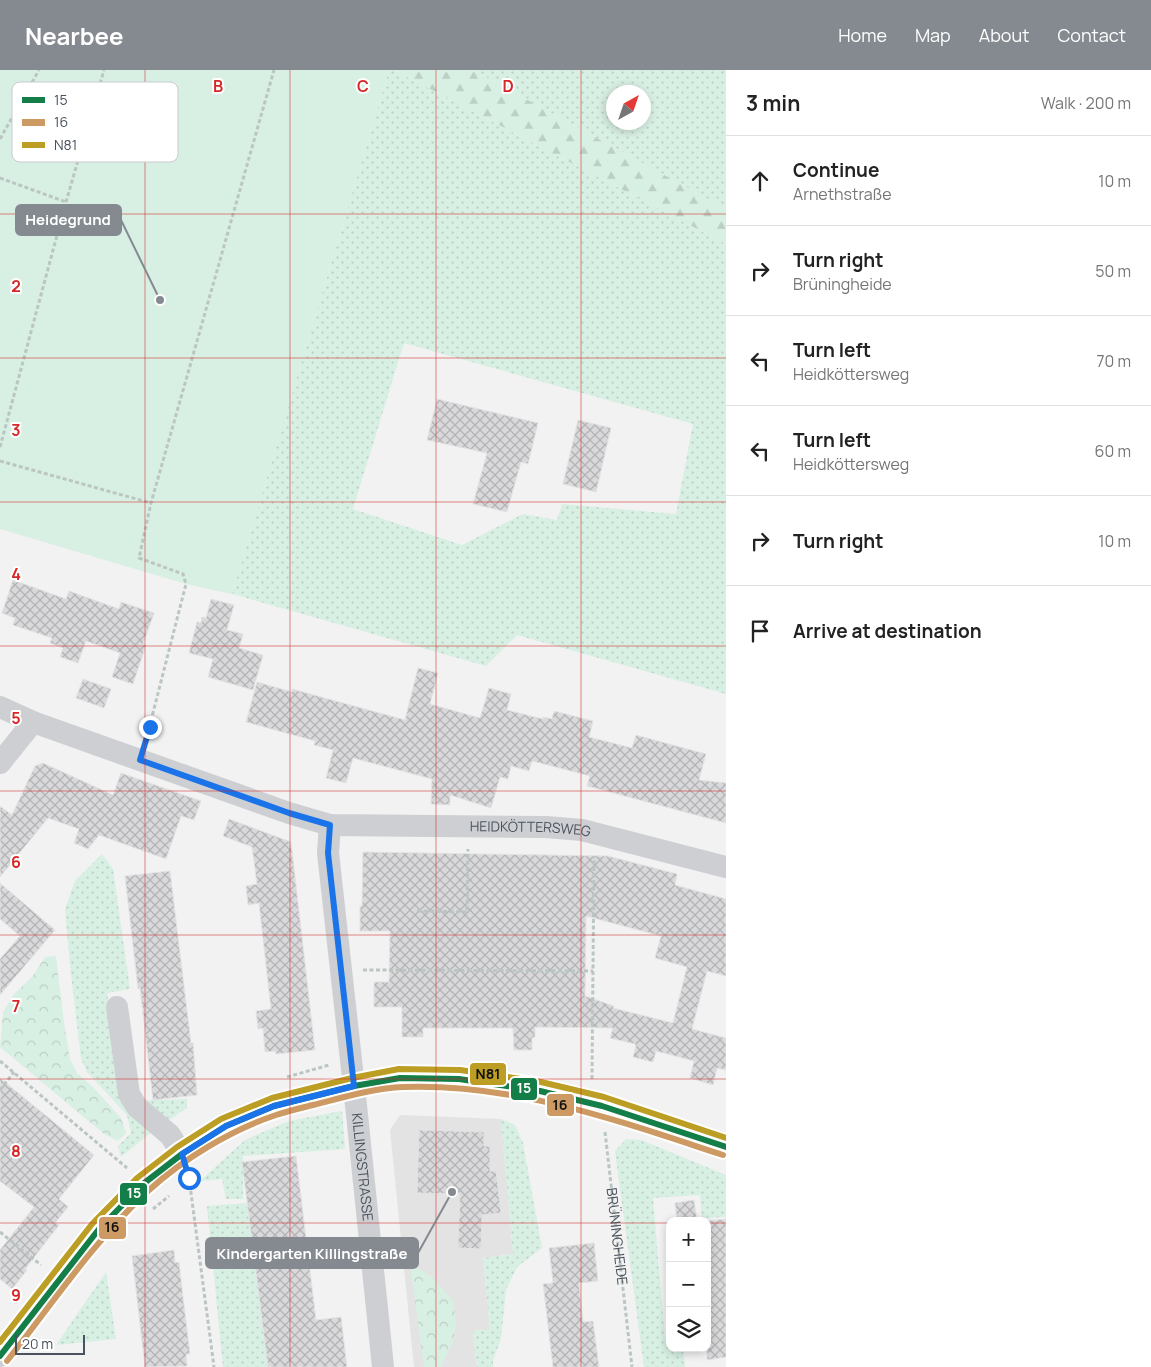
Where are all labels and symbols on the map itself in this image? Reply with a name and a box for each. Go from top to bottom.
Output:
text: B [213,75,223,97]
text: C [357,75,369,97]
text: D [502,75,514,97]
legend [12,82,178,162]
north arrow [606,85,651,130]
text: 15 [54,90,68,109]
text: 16 [54,112,68,131]
text: N81 [54,135,77,154]
callout: Heidegrund [16,205,121,235]
text: Heidegrund [25,209,111,230]
text: 2 [11,275,21,297]
text: 3 [11,419,21,441]
text: 4 [11,563,21,585]
text: 5 [11,707,21,729]
route end [139,716,162,739]
street label: HEIDKÖTTERSWEG [470,816,593,841]
text: 6 [11,851,21,873]
text: 7 [12,995,20,1017]
line badge: N81 [469,1062,507,1086]
text: N81 [476,1064,500,1083]
line badge: 15 [510,1077,538,1101]
text: 15 [517,1078,531,1097]
line badge: 16 [546,1093,575,1117]
text: 16 [553,1095,567,1114]
street label: KILLINGSTRASSE [348,1112,378,1222]
text: 8 [11,1140,21,1162]
route start [178,1167,201,1190]
line badge: 15 [119,1182,148,1206]
text: 15 [127,1183,141,1202]
street label: BRÜNINGHEIDE [602,1187,633,1286]
line badge: 16 [98,1216,127,1240]
text: 16 [105,1217,119,1236]
callout: Kindergarten Killingstraße [206,1238,418,1268]
text: Kindergarten Killingstraße [216,1243,408,1264]
text: 9 [11,1284,21,1306]
scale bar [15,1332,85,1355]

